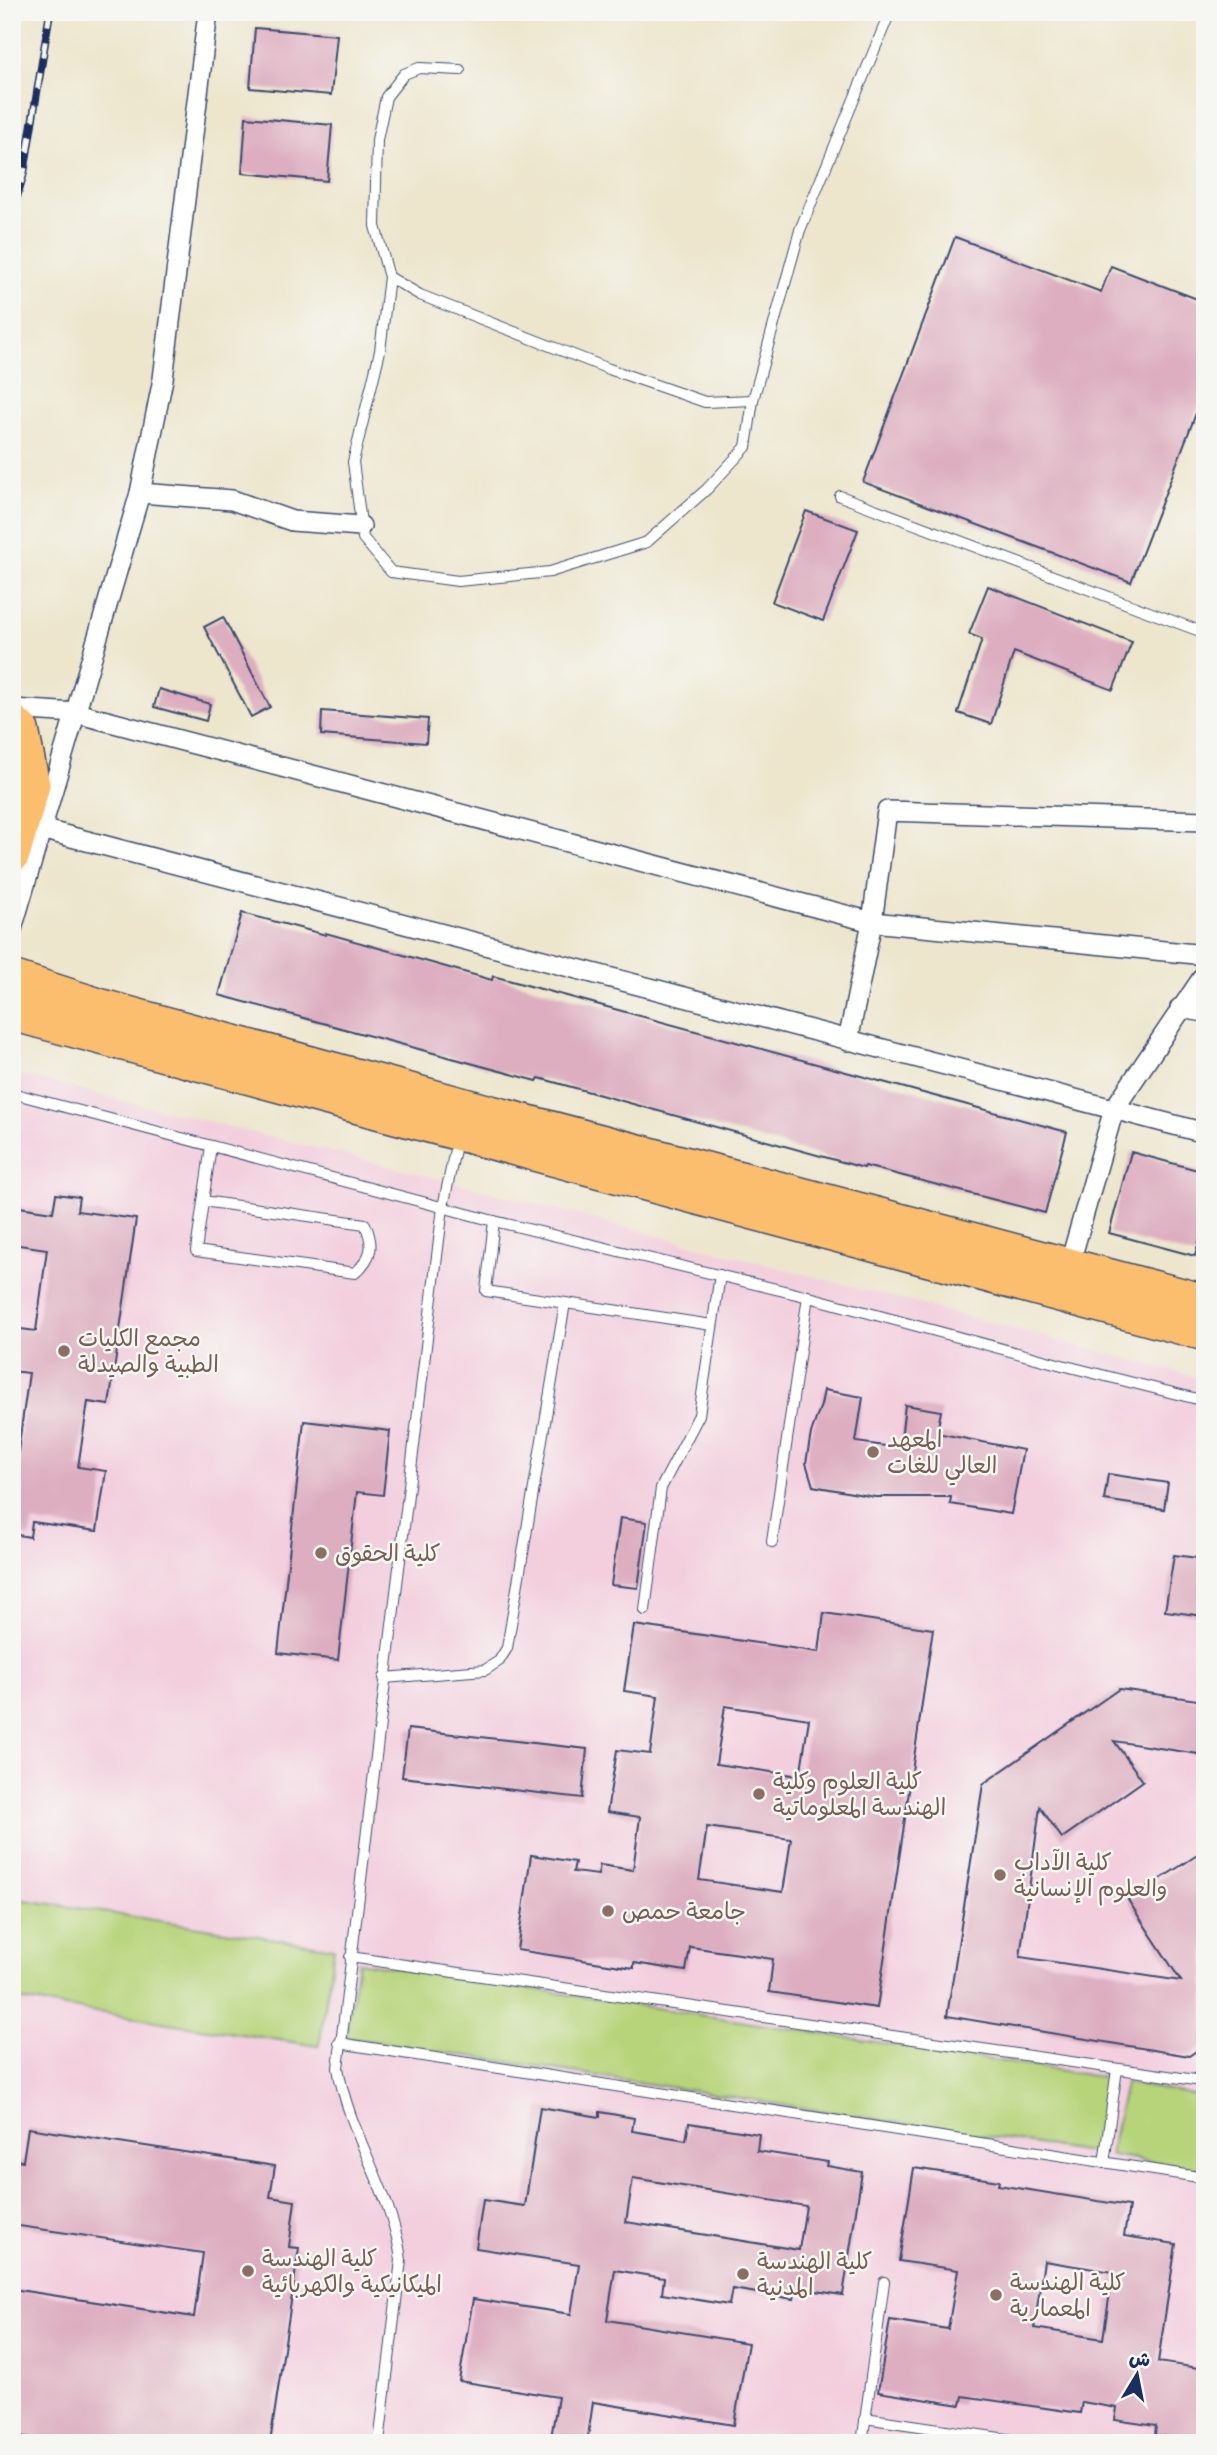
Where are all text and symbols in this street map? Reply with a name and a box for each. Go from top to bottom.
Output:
place label: مجمع الكليات الطبية والصيدلة [78,1324,219,1378]
marker: مجمع الكليات الطبية والصيدلة [56,1343,72,1359]
place label: المعهد العالي للغات [887,1425,997,1486]
marker: المعهد العالي للغات [865,1444,881,1460]
place label: كلية الحقوق [335,1539,441,1567]
marker: كلية الحقوق [313,1545,329,1561]
place label: كلية العلوم وكلية الهندسة المعلوماتية [773,1767,946,1821]
marker: كلية العلوم وكلية الهندسة المعلوماتية [751,1786,767,1802]
place label: كلية الآداب والعلوم الإنسانية [1014,1848,1167,1906]
marker: كلية الآداب والعلوم الإنسانية [992,1867,1008,1883]
place label: جامعة حمص [622,1897,746,1925]
marker: جامعة حمص [600,1903,616,1919]
place label: كلية الهندسة الميكانيكية والكهربائية [262,2244,442,2298]
place label: كلية الهندسة المدنية [757,2247,873,2301]
marker: كلية الهندسة الميكانيكية والكهربائية [240,2263,256,2279]
marker: كلية الهندسة المدنية [735,2266,751,2282]
place label: كلية الهندسة المعمارية [1010,2268,1126,2322]
marker: كلية الهندسة المعمارية [988,2287,1004,2303]
north arrow [1102,2340,1172,2410]
text: ش [1128,2346,1152,2372]

